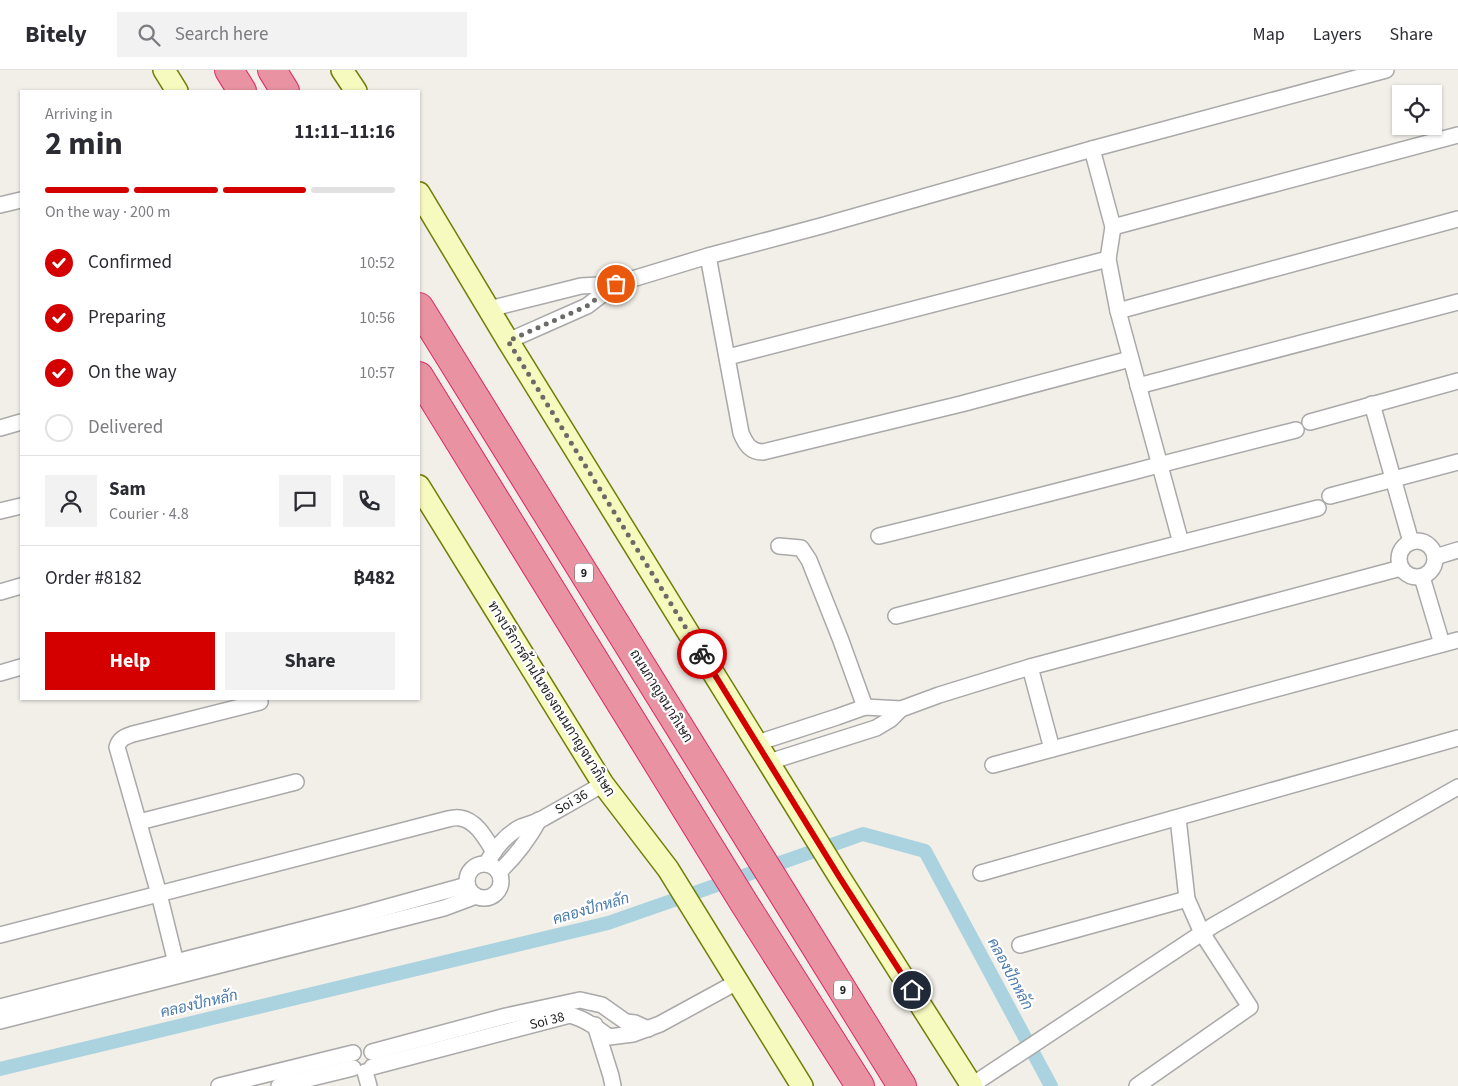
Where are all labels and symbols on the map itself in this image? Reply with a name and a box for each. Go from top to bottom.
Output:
pin [595,263,637,305]
road number: 9 [575,563,593,582]
street label: ทางบริการด้านในของถนนกาญจนาภิเษก [482,597,620,801]
courier [677,629,727,679]
street label: ถนนกาญจนาภิเษก [624,646,698,746]
street label: Soi 36 [551,785,592,820]
water label: คลองปักหลัก [550,888,632,930]
water label: คลองปักหลัก [982,934,1038,1014]
pin [891,969,933,1011]
road number: 9 [834,980,852,1000]
water label: คลองปักหลัก [158,985,240,1023]
street label: Soi 38 [527,1007,567,1035]

